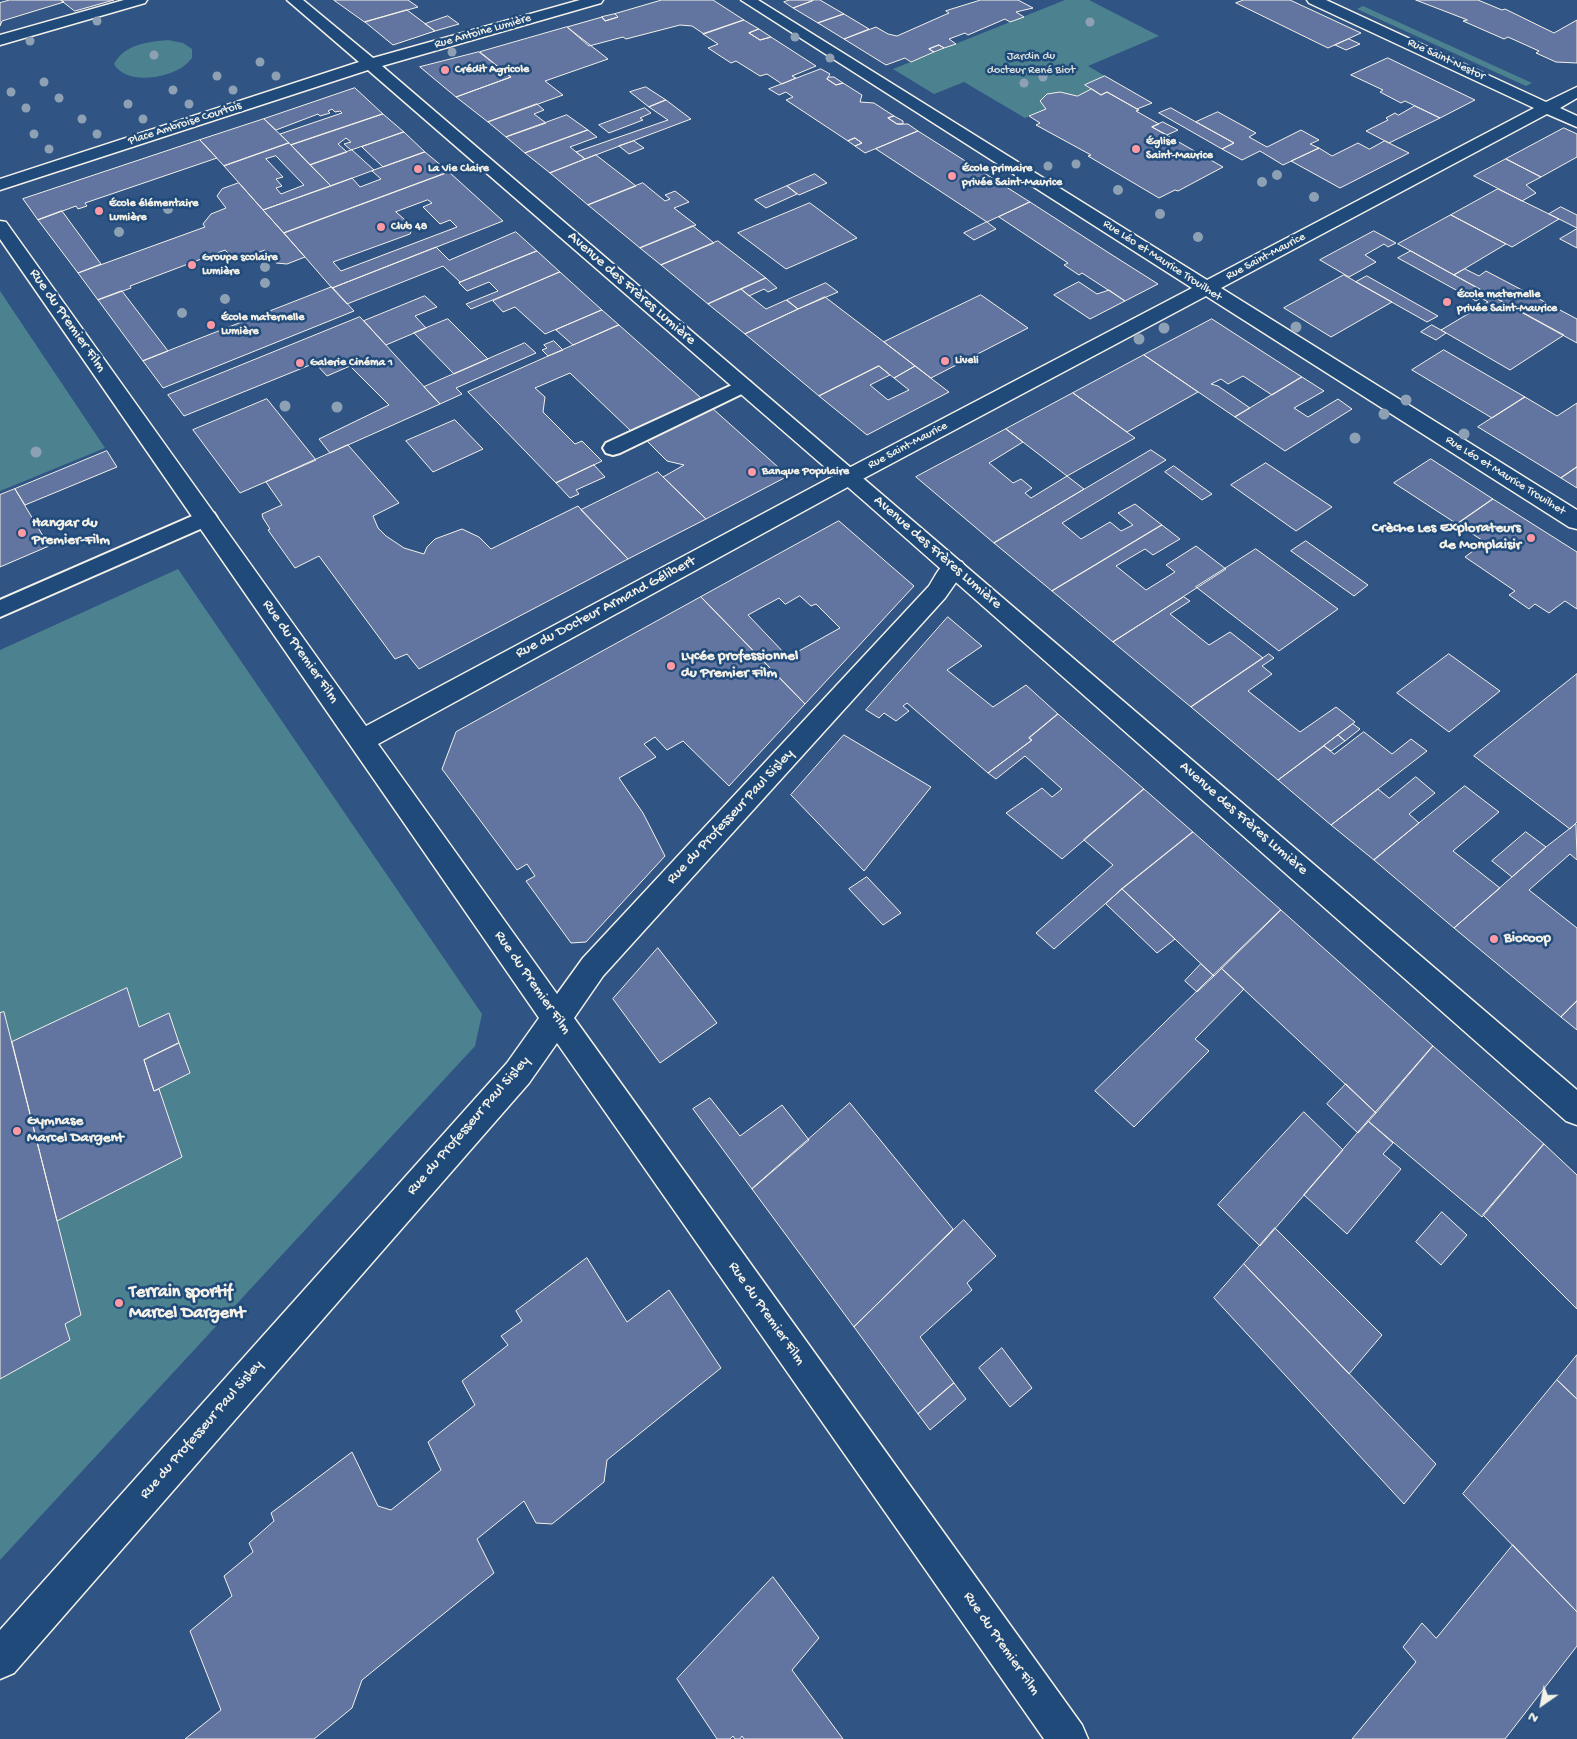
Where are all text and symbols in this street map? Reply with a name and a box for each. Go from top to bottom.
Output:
street label: Rue Antoine Lumière [433,11,533,53]
street label: Rue Saint-Nestor [1405,36,1487,84]
park label: Jardin du docteur René Biot [987,50,1075,78]
place label: Crédit Agricole [455,63,529,77]
marker: Crédit Agricole [439,64,451,76]
street label: Place Ambroise Courtois [127,99,243,149]
place label: Église Saint-Maurice [1146,135,1213,163]
marker: Église Saint-Maurice [1130,143,1142,155]
place label: La Vie Claire [428,162,489,176]
place label: École primaire privée Saint-Maurice [962,162,1062,190]
marker: La Vie Claire [412,163,424,175]
marker: École primaire privée Saint-Maurice [946,170,958,182]
place label: École élémentaire Lumière [109,197,199,225]
marker: École élémentaire Lumière [93,205,105,217]
street label: Rue Léo et Maurice Trouilhet [1100,217,1224,305]
place label: Club 48 [391,220,427,234]
marker: Club 48 [375,221,387,233]
street label: Avenue des Frères Lumière [563,228,699,350]
street label: Rue Saint-Maurice [1224,230,1308,284]
place label: Groupe scolaire Lumière [202,251,278,279]
marker: Groupe scolaire Lumière [186,259,198,271]
street label: Rue du Premier Film [25,266,109,376]
place label: École maternelle privée Saint-Maurice [1457,288,1557,316]
marker: École maternelle privée Saint-Maurice [1441,296,1453,308]
place label: École maternelle Lumière [221,311,304,339]
marker: École maternelle Lumière [205,319,217,331]
place label: Liveli [955,354,979,368]
marker: Liveli [939,355,951,367]
place label: Galerie Cinéma 1 [310,356,393,370]
marker: Galerie Cinéma 1 [294,357,306,369]
street label: Rue Saint-Maurice [866,419,950,473]
street label: Rue Léo et Maurice Trouilhet [1442,433,1568,519]
place label: Banque Populaire [762,465,849,479]
marker: Banque Populaire [746,466,758,478]
street label: Avenue des Frères Lumière [869,492,1005,614]
place label: Hangar du Premier-Film [32,515,110,550]
place label: Crèche Les Explorateurs de Monplaisir [1372,520,1521,555]
marker: Hangar du Premier-Film [16,527,28,539]
marker: Crèche Les Explorateurs de Monplaisir [1525,532,1537,544]
street label: Rue du Docteur Armand Gélibert [513,553,699,663]
street label: Rue du Premier Film [258,597,342,707]
place label: Lycée professionnel du Premier Film [681,648,798,683]
marker: Lycée professionnel du Premier Film [665,660,677,672]
street label: Rue du Professeur Paul Sisley [664,746,798,888]
street label: Avenue des Frères Lumière [1175,758,1311,880]
street label: Rue du Premier Film [490,928,574,1038]
place label: Biocoop [1504,930,1551,948]
marker: Biocoop [1488,933,1500,945]
street label: Rue du Professeur Paul Sisley [404,1053,534,1199]
place label: Gymnase Marcel Dargent [27,1113,124,1148]
marker: Gymnase Marcel Dargent [11,1125,23,1137]
street label: Rue du Premier Film [724,1259,808,1369]
place label: Terrain sportif Marcel Dargent [129,1282,245,1325]
marker: Terrain sportif Marcel Dargent [113,1297,125,1309]
street label: Rue du Professeur Paul Sisley [137,1357,267,1503]
street label: Rue du Premier Film [959,1589,1043,1699]
north arrow [1517,1679,1567,1729]
text: N [1525,1707,1542,1727]

